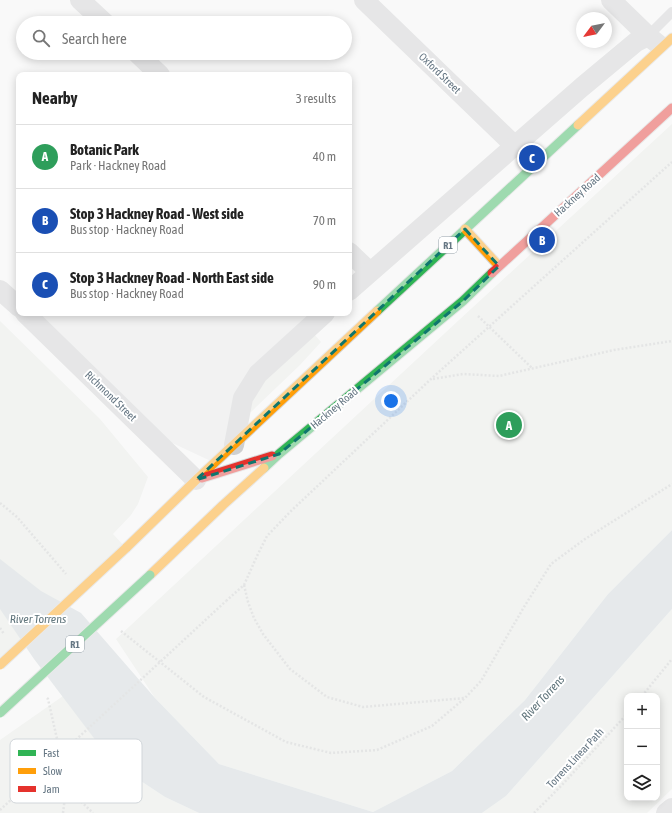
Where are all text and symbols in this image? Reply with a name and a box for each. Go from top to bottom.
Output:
north arrow [576,12,612,48]
search box [16,16,352,60]
icon: search [30,27,52,49]
text: Search here [62,30,127,47]
street label: Oxford Street [417,50,463,96]
text: Nearby [32,88,78,108]
text: 3 results [296,91,336,106]
text: Botanic Park [70,141,139,158]
pin: C [519,143,545,173]
text: A [42,149,48,164]
text: 40 m [313,149,336,164]
text: Park · Hackney Road [70,158,166,173]
street label: Hackney Road [552,171,602,219]
text: Stop 3 Hackney Road - West side [70,205,244,222]
text: B [42,213,48,228]
text: 70 m [313,213,336,228]
text: Bus stop · Hackney Road [70,222,184,237]
pin: B [529,225,555,255]
road number: R1 [439,237,457,253]
text: Stop 3 Hackney Road - North East side [70,269,274,286]
text: C [42,277,48,292]
text: 90 m [313,277,336,292]
text: Bus stop · Hackney Road [70,286,184,301]
street label: Richmond Street [83,369,139,423]
street label: Hackney Road [308,385,360,431]
your location [381,391,401,411]
pin: A [496,410,522,440]
water label: River Torrens [10,612,66,626]
road number: R1 [66,636,84,652]
water label: River Torrens [519,673,567,723]
map controls [624,693,660,801]
button: + [624,693,660,729]
street label: Torrens Linear Path [544,726,606,790]
button: − [624,729,660,765]
legend [10,739,142,803]
text: Fast [43,747,59,759]
text: Slow [43,765,62,777]
button: layers [624,765,660,801]
text: Jam [43,783,60,795]

